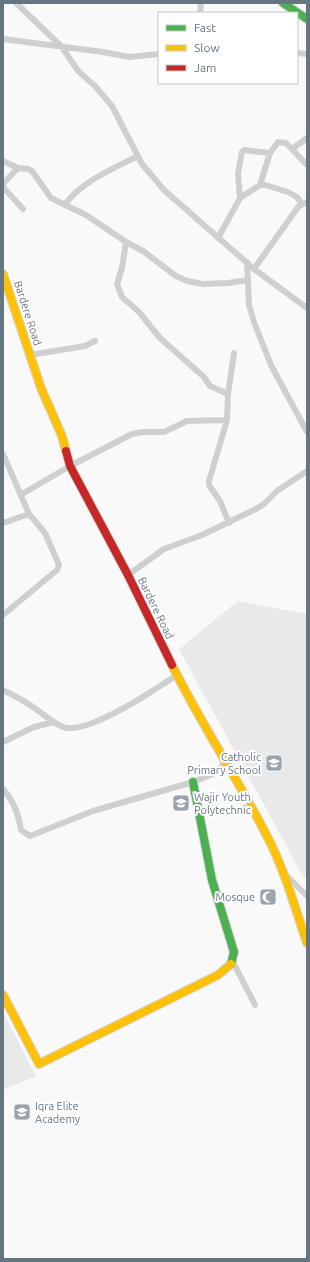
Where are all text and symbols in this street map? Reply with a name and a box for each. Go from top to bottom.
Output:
legend [158,12,298,84]
text: Fast [194,21,216,34]
text: Slow [194,41,220,54]
text: Jam [194,61,216,74]
street label: Bardere Road [12,279,44,347]
street label: Bardere Road [136,575,176,641]
place label: Catholic Primary School [187,751,261,776]
school or university icon: Catholic Primary School [264,753,284,773]
place label: Wajir Youth Polytechnic [194,791,251,816]
school or university icon: Wajir Youth Polytechnic [171,793,191,813]
mosque icon: Mosque [258,887,278,907]
place label: Mosque [215,891,255,903]
place label: Iqra Elite Academy [35,1100,81,1125]
school or university icon: Iqra Elite Academy [12,1102,32,1122]

